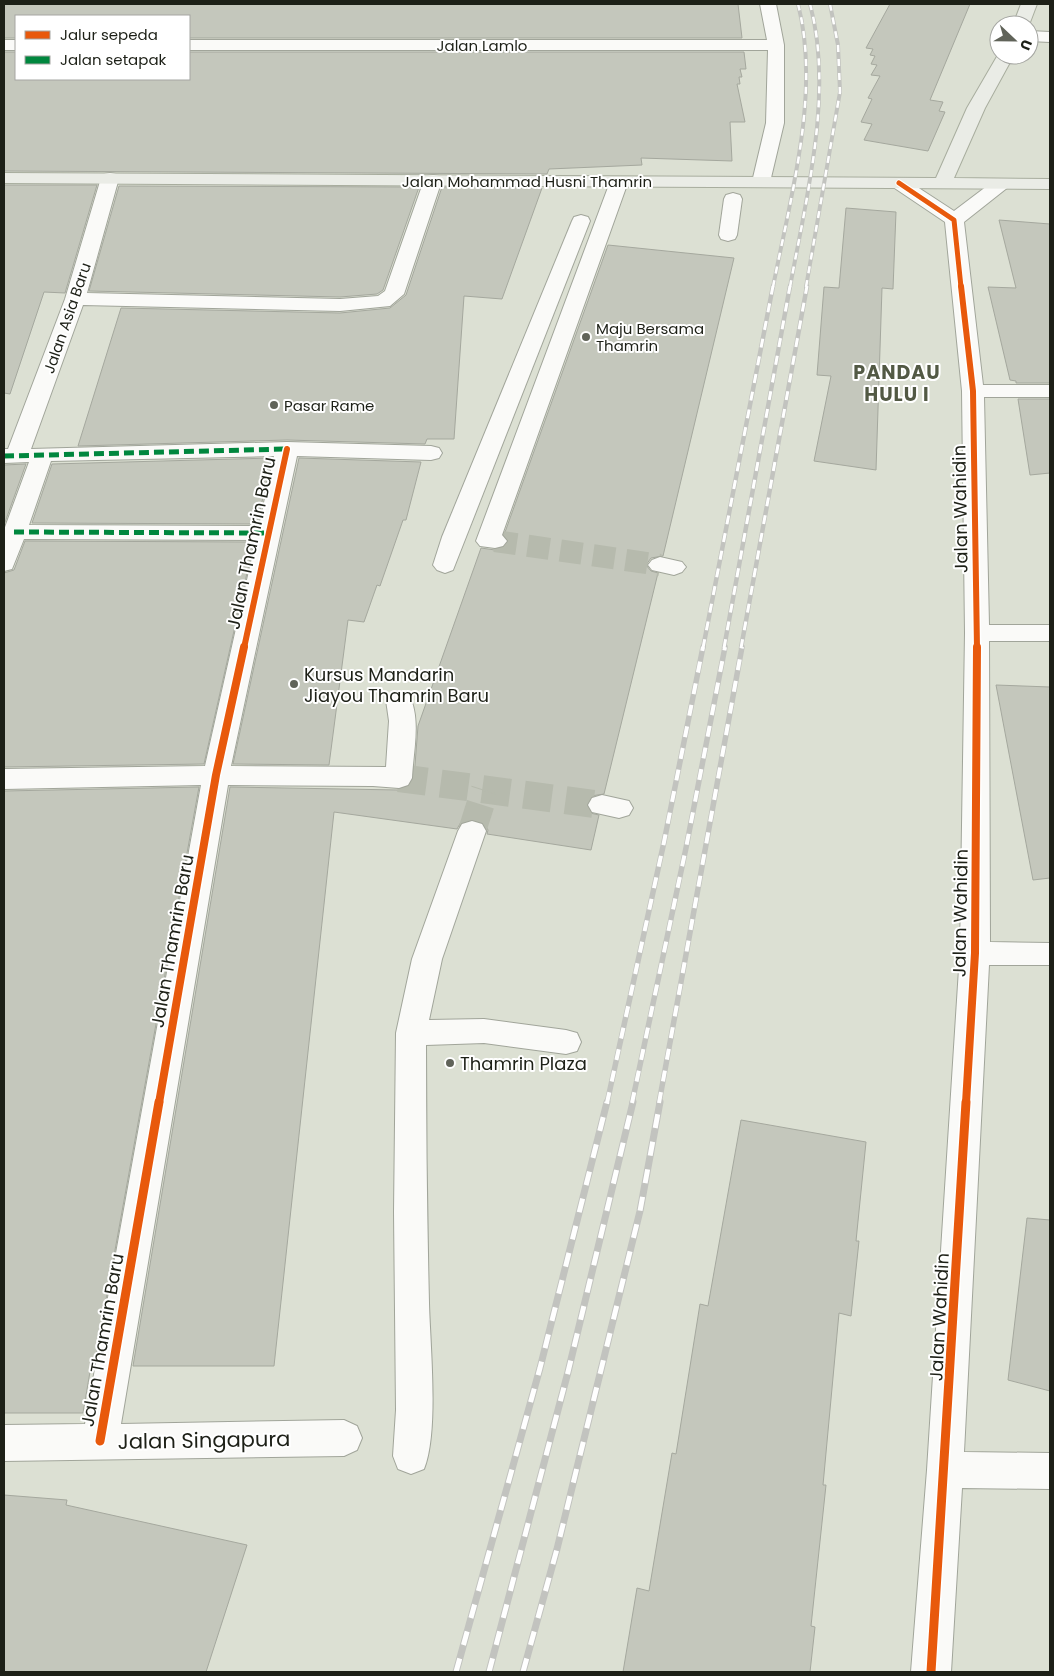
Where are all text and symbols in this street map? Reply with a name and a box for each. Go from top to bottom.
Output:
legend [15,15,190,80]
north arrow [989,15,1039,65]
text: Jalur sepeda [60,24,158,45]
street label: Jalan Lamlo [437,35,527,56]
text: U [1015,37,1037,53]
text: Jalan setapak [60,49,167,70]
street label: Jalan Mohammad Husni Thamrin [402,171,652,192]
street label: Jalan Asia Baru [38,260,96,376]
place label: Maju Bersama Thamrin [596,318,704,356]
marker: Maju Bersama Thamrin [580,331,592,343]
district label: PANDAU HULU I [853,359,941,408]
place label: Pasar Rame [284,395,374,416]
marker: Pasar Rame [268,399,280,411]
street label: Jalan Wahidin [946,445,974,573]
street label: Jalan Thamrin Baru [221,455,281,631]
place label: Kursus Mandarin Jiayou Thamrin Baru [304,662,489,708]
marker: Kursus Mandarin Jiayou Thamrin Baru [288,678,300,690]
street label: Jalan Wahidin [946,849,974,977]
street label: Jalan Thamrin Baru [144,852,200,1030]
place label: Thamrin Plaza [460,1051,587,1076]
marker: Thamrin Plaza [444,1057,456,1069]
street label: Jalan Thamrin Baru [74,1251,130,1429]
street label: Jalan Wahidin [923,1252,955,1382]
street label: Jalan Singapura [117,1424,291,1456]

